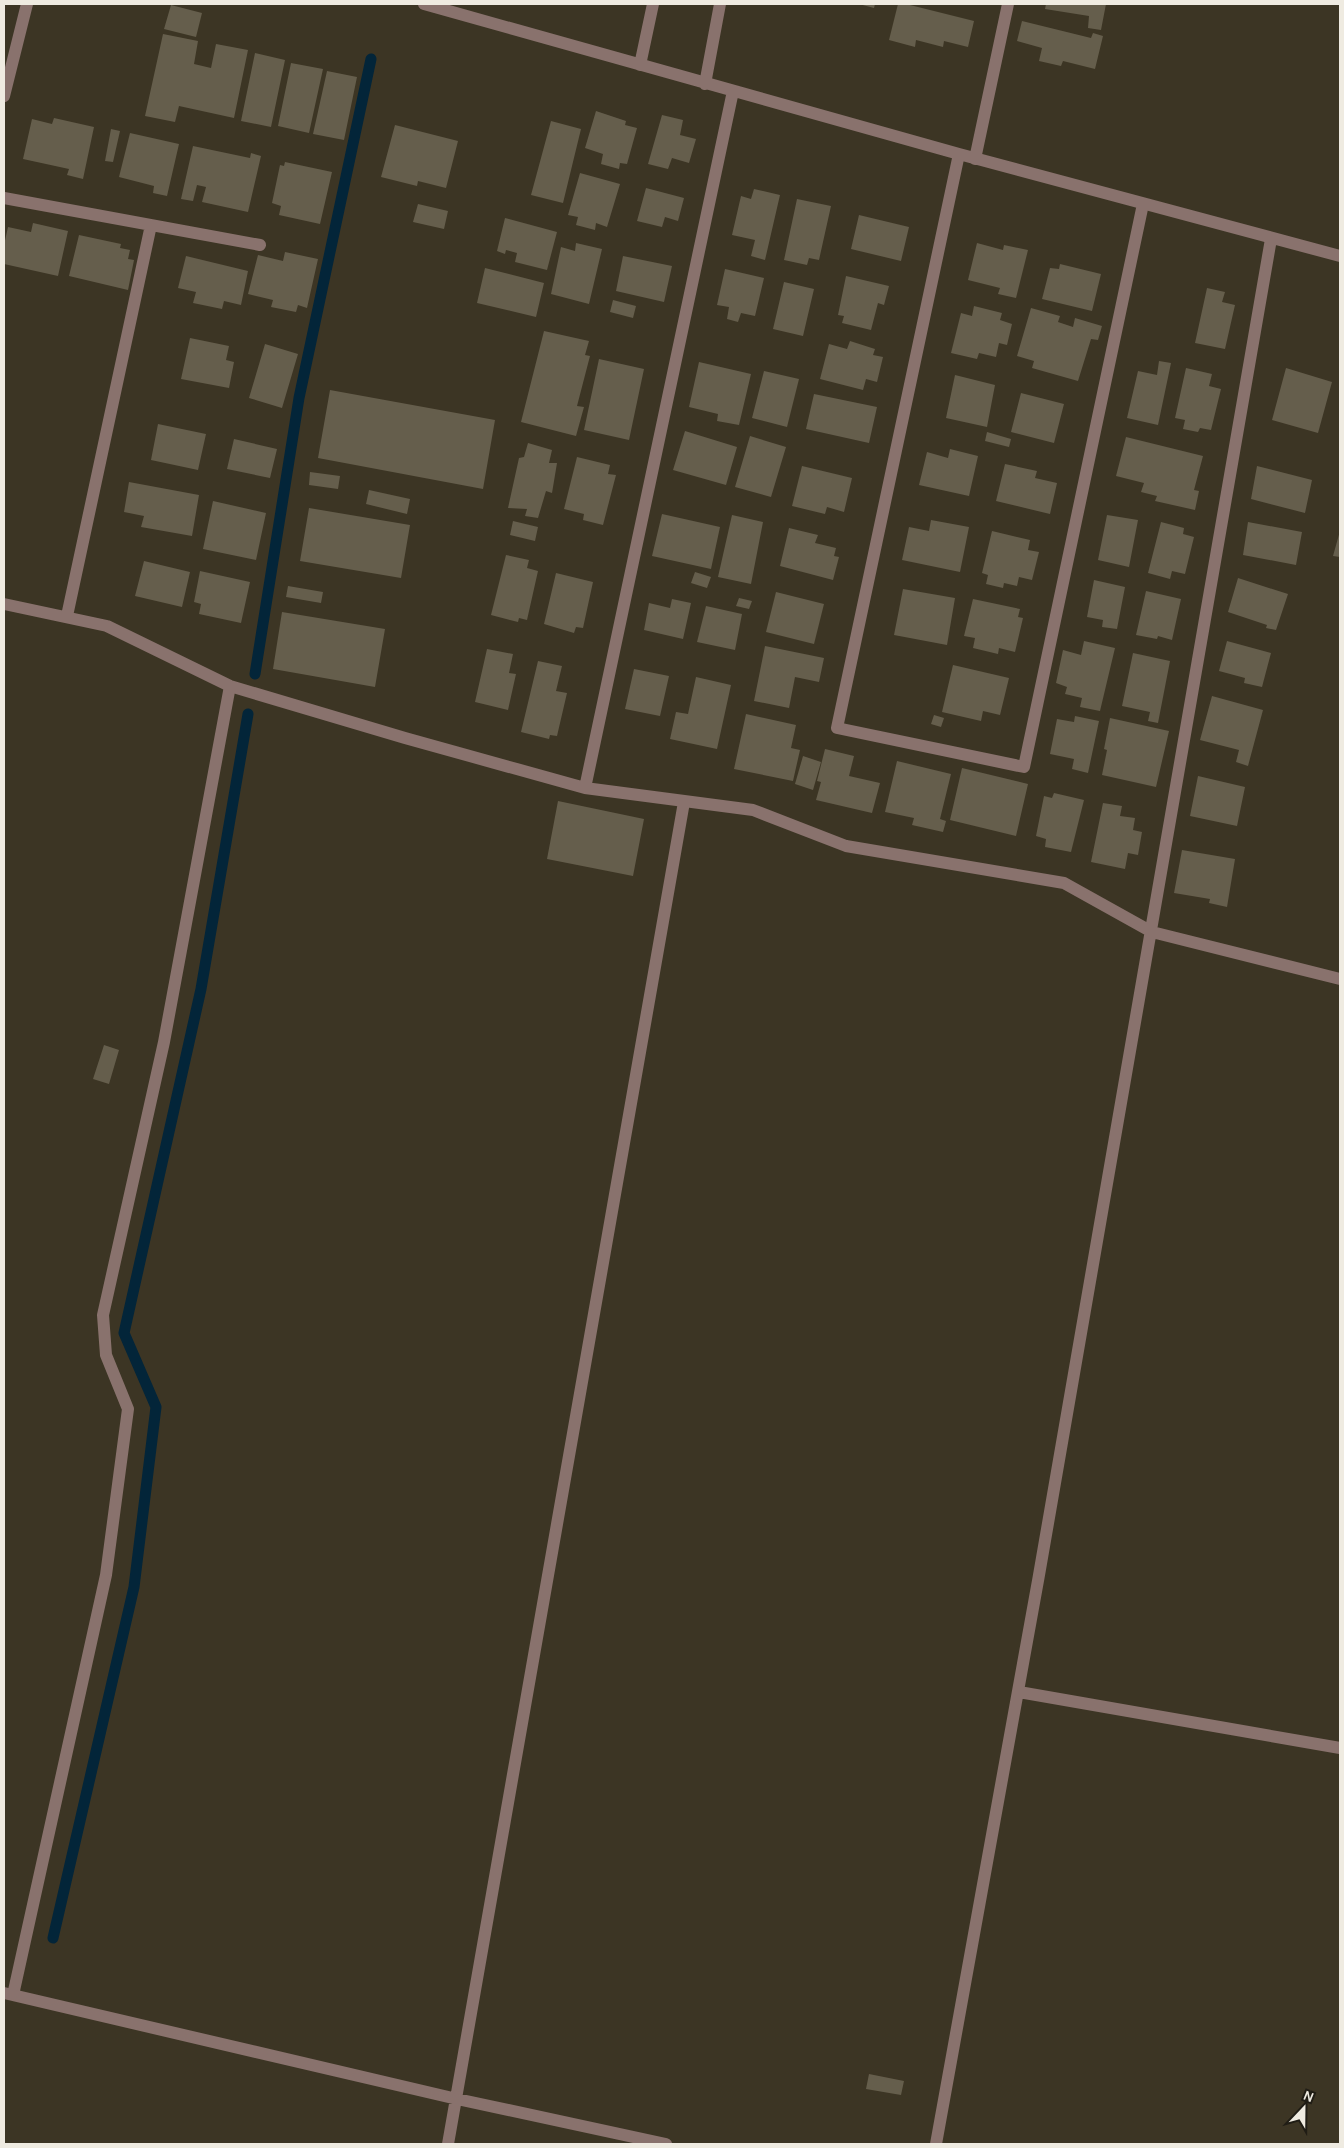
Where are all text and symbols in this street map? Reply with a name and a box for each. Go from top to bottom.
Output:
north arrow [1279,2083,1329,2133]
text: N [1301,2087,1317,2106]

